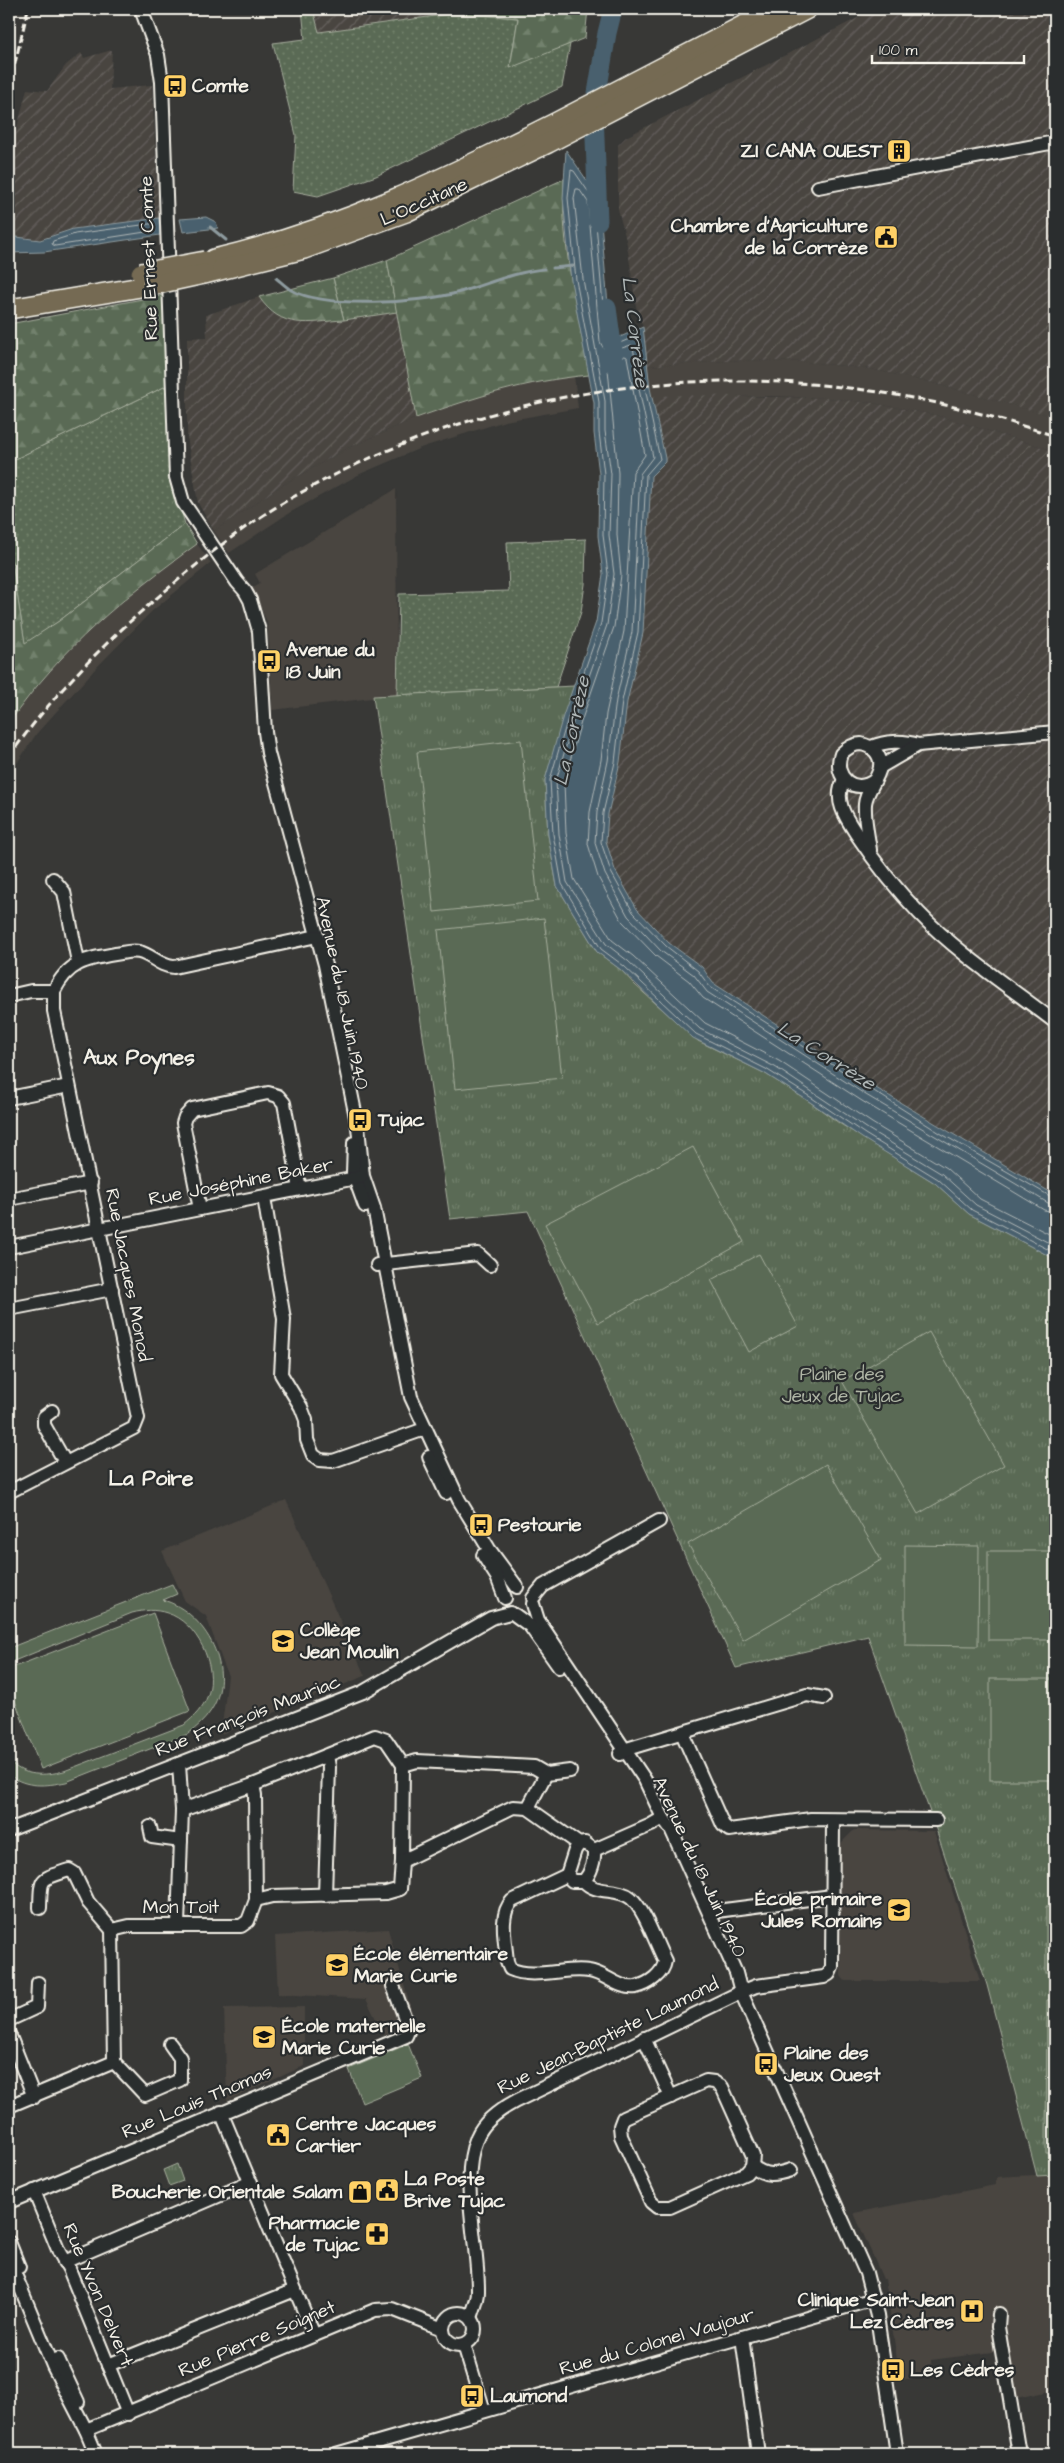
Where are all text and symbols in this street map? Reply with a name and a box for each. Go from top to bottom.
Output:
scale bar [872,32,1024,64]
text: 100 m [879,40,918,61]
bus stop icon: Comte [162,73,188,99]
place label: Comte [192,73,250,100]
place label: ZI CANA OUEST [741,138,883,165]
building icon: ZI CANA OUEST [886,138,912,164]
street label: L'Occitane [376,171,472,233]
street label: Rue Ernest Comte [133,175,165,341]
place label: Chambre d'Agriculture de la Corrèze [671,213,869,262]
public building icon: Chambre d'Agriculture de la Corrèze [873,224,899,250]
water label: La Corrèze [614,275,656,390]
place label: Avenue du 18 Juin [286,637,375,686]
bus stop icon: Avenue du 18 Juin [256,648,282,674]
water label: La Corrèze [547,673,597,788]
street label: Avenue du 18 Juin 1940 [308,894,376,1092]
water label: La Corrèze [771,1015,882,1098]
district label: Aux Poynes [83,1043,195,1075]
bus stop icon: Tujac [347,1107,373,1133]
place label: Tujac [377,1107,425,1134]
street label: Rue Joséphine Baker [146,1151,336,1213]
street label: Rue Jacques Monod [98,1186,158,1364]
park label: Plaine des Jeux de Tujac [782,1361,902,1410]
district label: La Poire [109,1464,194,1493]
bus stop icon: Pestourie [468,1512,494,1538]
place label: Pestourie [498,1512,582,1539]
place label: Collège Jean Moulin [299,1617,399,1666]
school or university icon: Collège Jean Moulin [270,1628,296,1654]
street label: Rue François Mauriac [151,1668,345,1764]
street label: Avenue du 18 Juin 1940 [645,1772,753,1962]
place label: École primaire Jules Romains [755,1886,883,1935]
street label: Mon Toit [143,1894,220,1921]
school or university icon: École primaire Jules Romains [886,1897,912,1923]
place label: École élémentaire Marie Curie [354,1941,509,1990]
school or university icon: École élémentaire Marie Curie [324,1952,350,1978]
street label: Rue Jean-Baptiste Laumond [493,1970,723,2101]
place label: École maternelle Marie Curie [282,2013,426,2062]
school or university icon: École maternelle Marie Curie [251,2024,277,2050]
place label: Plaine des Jeux Ouest [783,2040,881,2089]
bus stop icon: Plaine des Jeux Ouest [753,2051,779,2077]
street label: Rue Louis Thomas [118,2058,276,2146]
place label: Centre Jacques Cartier [296,2111,437,2160]
public building icon: Centre Jacques Cartier [265,2122,291,2148]
place label: La Poste Brive Tujac [404,2166,505,2215]
public building icon: La Poste Brive Tujac [374,2177,400,2203]
place label: Boucherie Orientale Salam [112,2179,343,2206]
shop icon: Boucherie Orientale Salam [347,2179,373,2205]
place label: Pharmacie de Tujac [269,2210,361,2259]
street label: Rue Yvon Delvert [56,2219,140,2371]
pharmacy icon: Pharmacie de Tujac [364,2221,390,2247]
place label: Clinique Saint-Jean Lez Cèdres [798,2287,954,2336]
street label: Rue Pierre Soignet [174,2294,340,2385]
hospital icon: Clinique Saint-Jean Lez Cèdres [959,2298,985,2324]
street label: Rue du Colonel Vaujour [556,2301,758,2383]
bus stop icon: Les Cèdres [880,2357,906,2383]
place label: Les Cèdres [910,2357,1015,2384]
bus stop icon: Laumond [459,2383,485,2409]
place label: Laumond [490,2383,567,2410]

